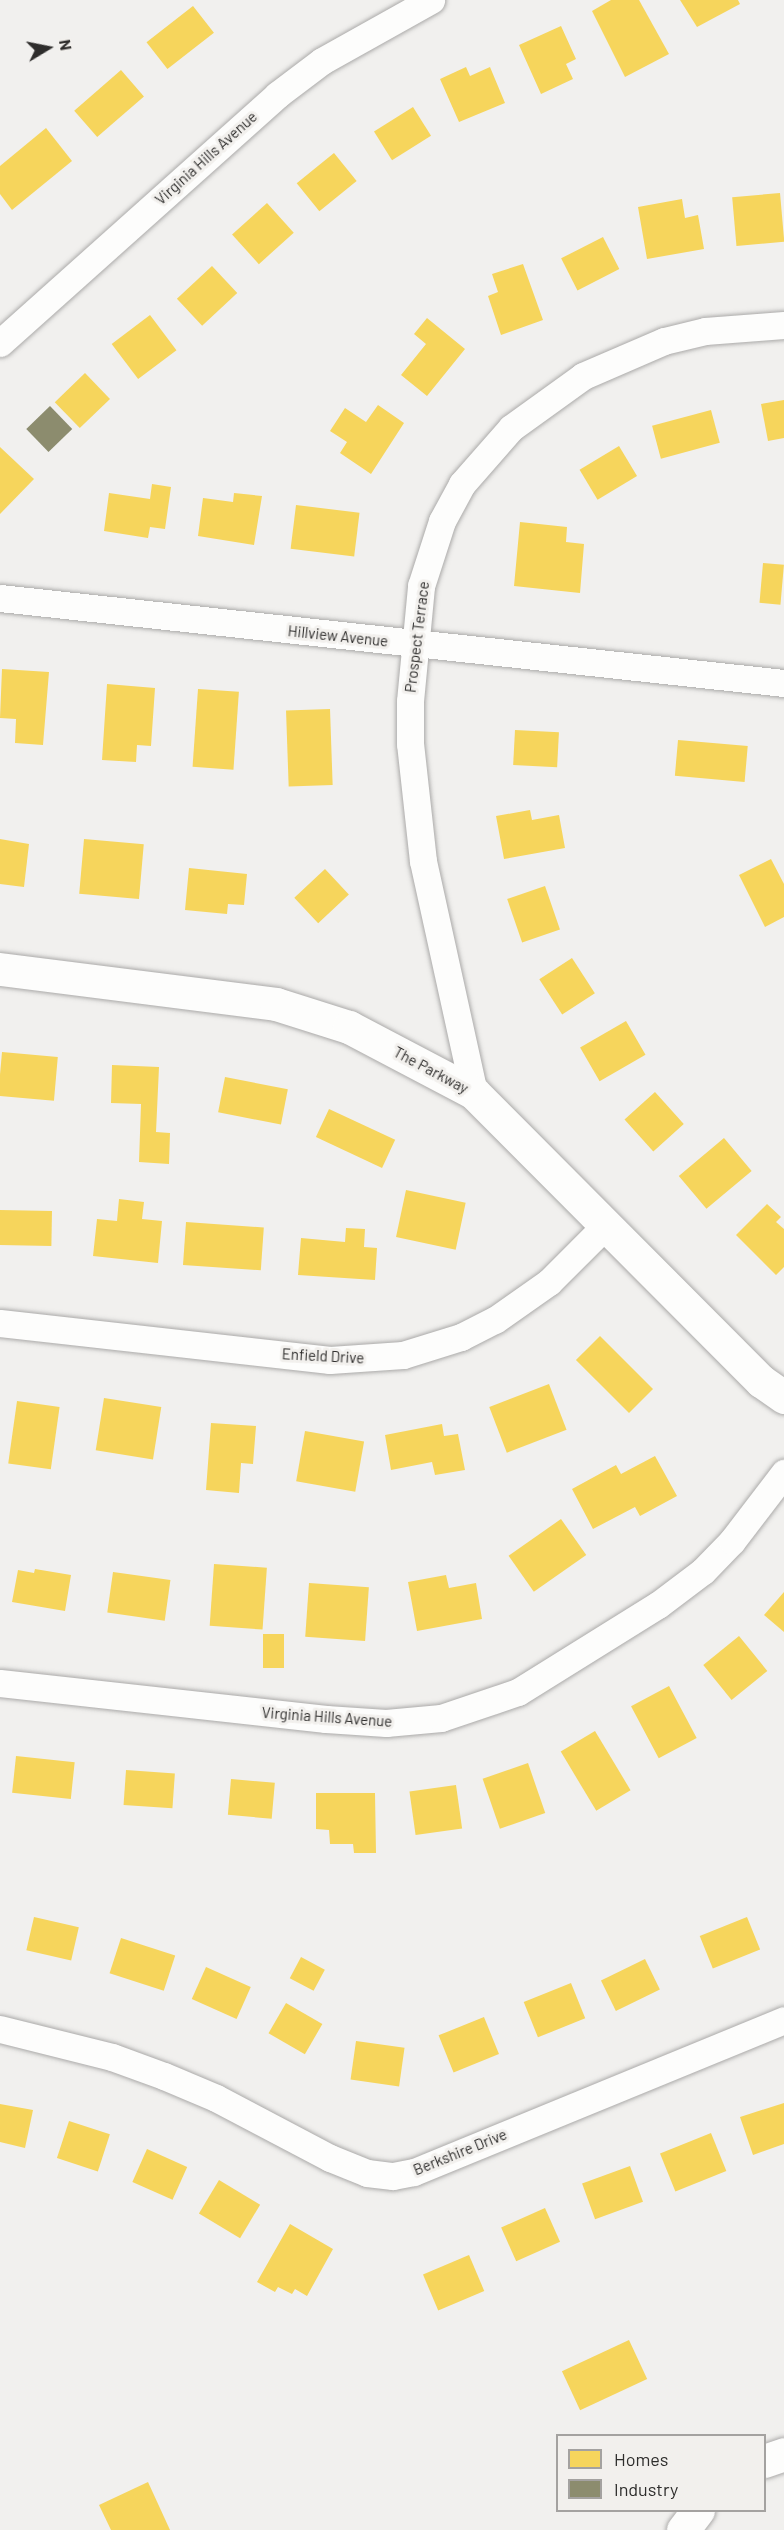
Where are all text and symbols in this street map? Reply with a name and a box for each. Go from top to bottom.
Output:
north arrow [18,18,78,78]
text: N [56,38,76,52]
street label: Virginia Hills Avenue [151,108,261,208]
street label: Prospect Terrace [401,580,433,694]
street label: Hillview Avenue [287,622,389,650]
street label: The Parkway [391,1043,471,1097]
street label: Enfield Drive [281,1345,365,1367]
street label: Virginia Hills Avenue [261,1703,393,1731]
street label: Berkshire Drive [411,2125,509,2179]
legend [556,2434,766,2512]
text: Homes [614,2448,668,2470]
text: Industry [614,2478,678,2500]

